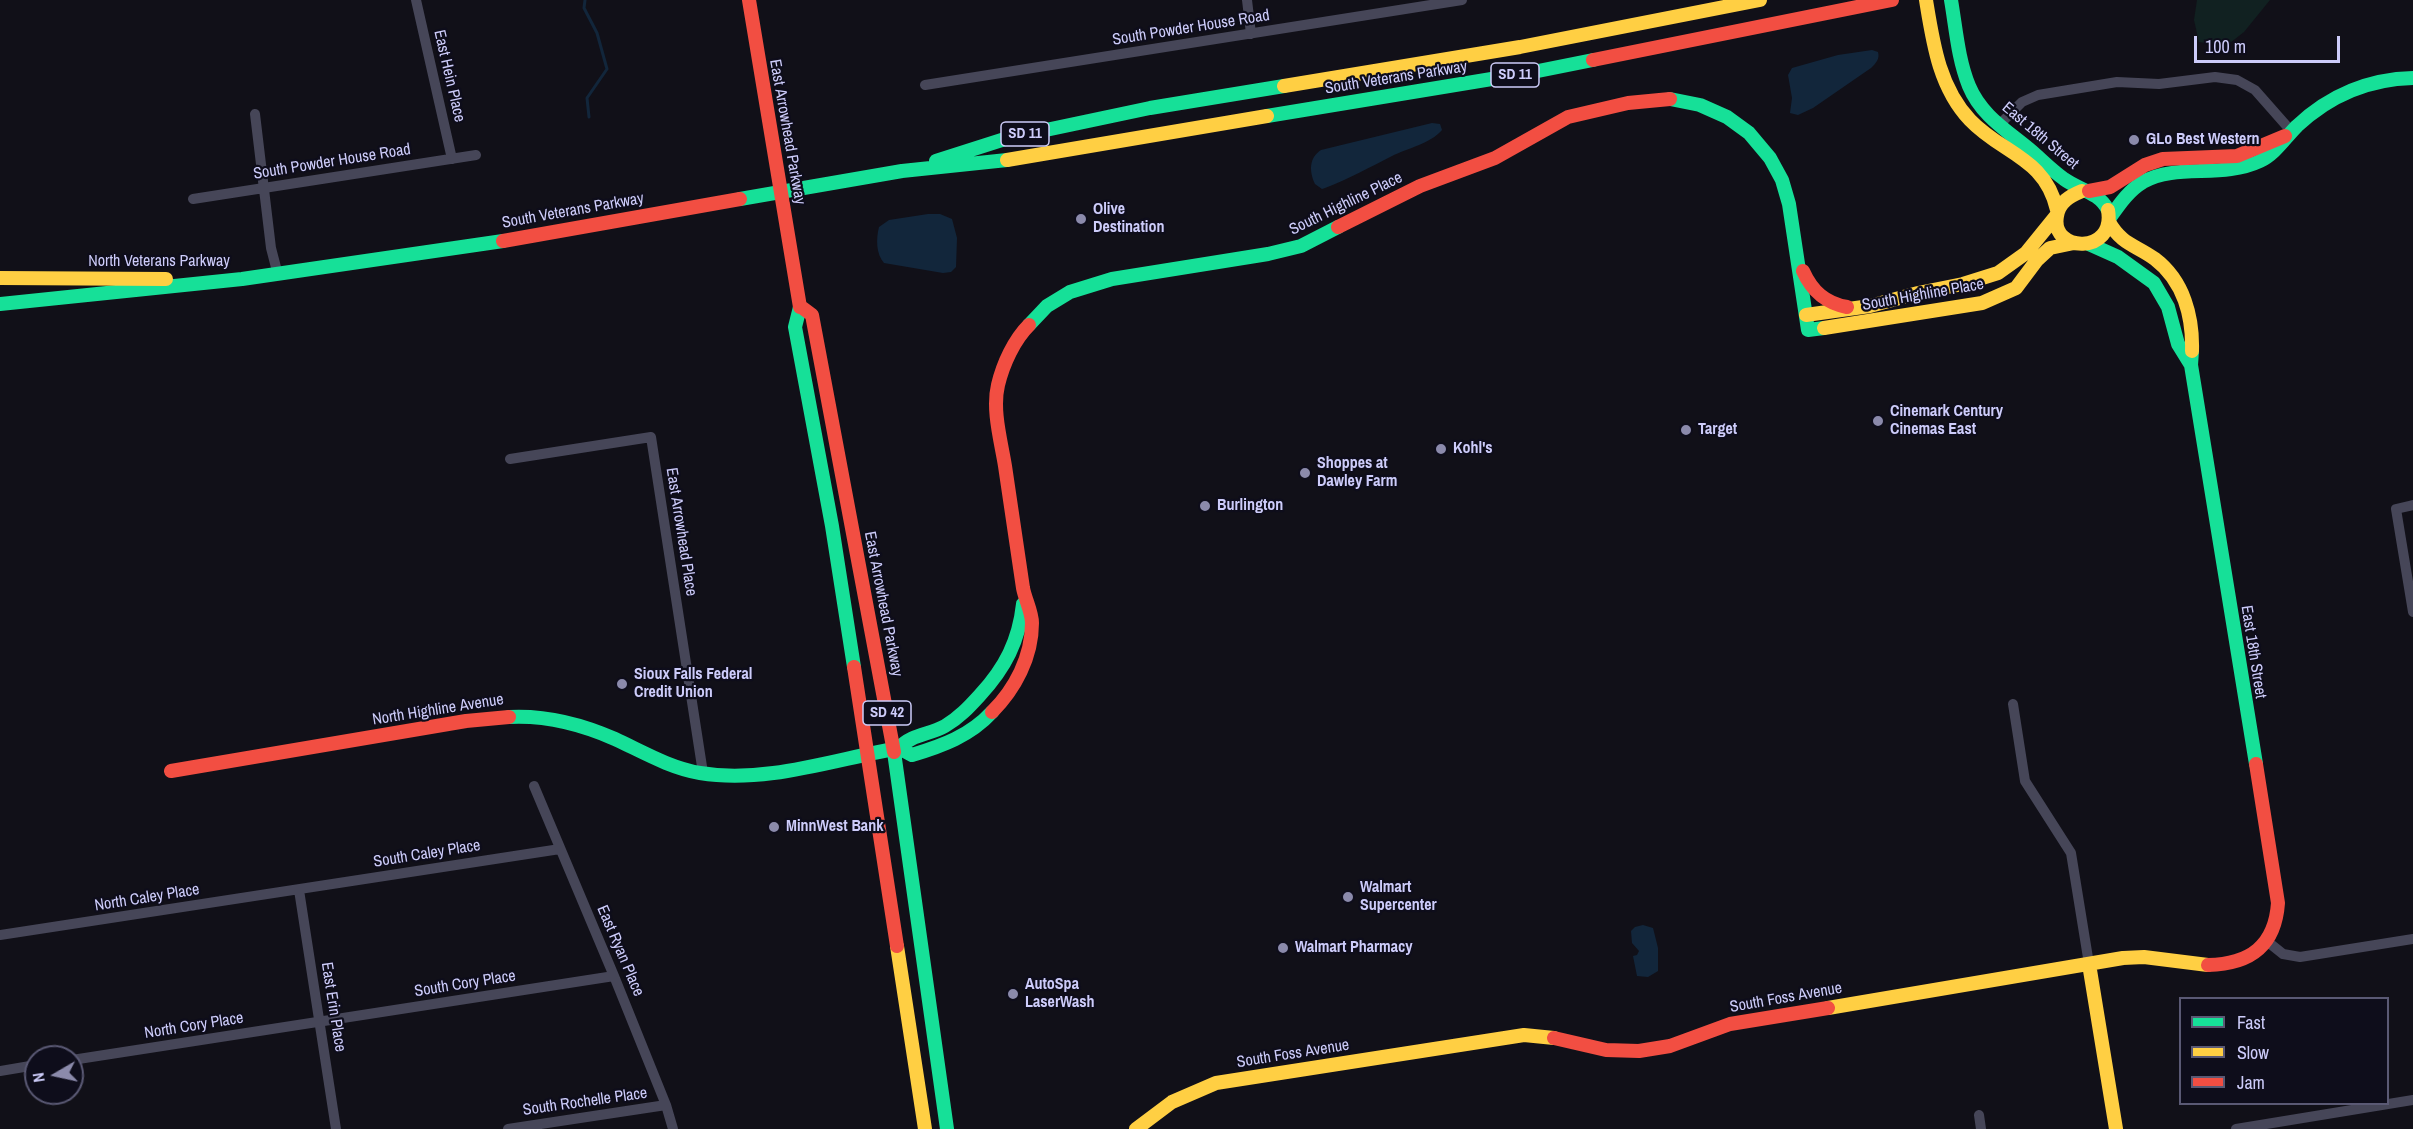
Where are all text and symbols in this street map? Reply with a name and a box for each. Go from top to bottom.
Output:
street label: South Powder House Road [1111,6,1271,50]
scale bar [2197,24,2342,62]
street label: East Hein Place [429,28,469,124]
text: 100 m [2205,34,2246,59]
street label: South Veterans Parkway [1324,57,1468,99]
street label: East Arrowhead Parkway [765,58,809,206]
road number: SD 11 [1491,63,1539,87]
street label: East 18th Street [1998,98,2082,174]
road number: SD 11 [1001,122,1049,146]
place label: GLo Best Western [2146,130,2260,150]
marker: GLo Best Western [2127,133,2141,147]
street label: South Powder House Road [252,140,412,184]
street label: South Highline Place [1286,168,1406,240]
street label: South Veterans Parkway [501,189,645,233]
place label: Olive Destination [1093,200,1164,238]
marker: Olive Destination [1074,212,1088,226]
street label: North Veterans Parkway [88,252,230,272]
street label: South Highline Place [1861,275,1985,315]
place label: Cinemark Century Cinemas East [1890,402,2003,440]
marker: Cinemark Century Cinemas East [1871,414,1885,428]
place label: Target [1698,420,1737,440]
marker: Target [1679,423,1693,437]
place label: Kohl's [1453,439,1493,459]
marker: Kohl's [1434,442,1448,456]
place label: Shoppes at Dawley Farm [1317,454,1397,492]
street label: East Arrowhead Place [661,466,701,598]
marker: Shoppes at Dawley Farm [1298,466,1312,480]
place label: Burlington [1217,496,1283,516]
marker: Burlington [1198,499,1212,513]
street label: East Arrowhead Parkway [860,530,906,678]
street label: East 18th Street [2236,604,2270,700]
place label: Sioux Falls Federal Credit Union [634,665,752,703]
marker: Sioux Falls Federal Credit Union [615,677,629,691]
street label: North Highline Avenue [371,690,505,730]
road number: SD 42 [863,701,911,725]
place label: MinnWest Bank [786,817,883,837]
marker: MinnWest Bank [767,820,781,834]
street label: South Caley Place [372,836,482,872]
place label: Walmart Supercenter [1360,878,1437,916]
street label: North Caley Place [93,880,201,916]
marker: Walmart Supercenter [1341,890,1355,904]
street label: East Ryan Place [592,903,648,999]
place label: Walmart Pharmacy [1295,938,1413,958]
marker: Walmart Pharmacy [1276,941,1290,955]
street label: East Erin Place [316,961,350,1053]
street label: South Cory Place [413,967,517,1001]
place label: AutoSpa LaserWash [1025,975,1095,1013]
street label: South Foss Avenue [1728,979,1844,1017]
marker: AutoSpa LaserWash [1006,987,1020,1001]
legend [2179,997,2389,1105]
street label: North Cory Place [143,1009,245,1043]
text: Fast [2237,1010,2265,1035]
street label: South Foss Avenue [1235,1036,1351,1072]
text: Slow [2237,1040,2269,1065]
north arrow [24,1045,84,1105]
text: Jam [2237,1070,2265,1095]
text: N [27,1071,50,1084]
street label: South Rochelle Place [522,1084,648,1120]

